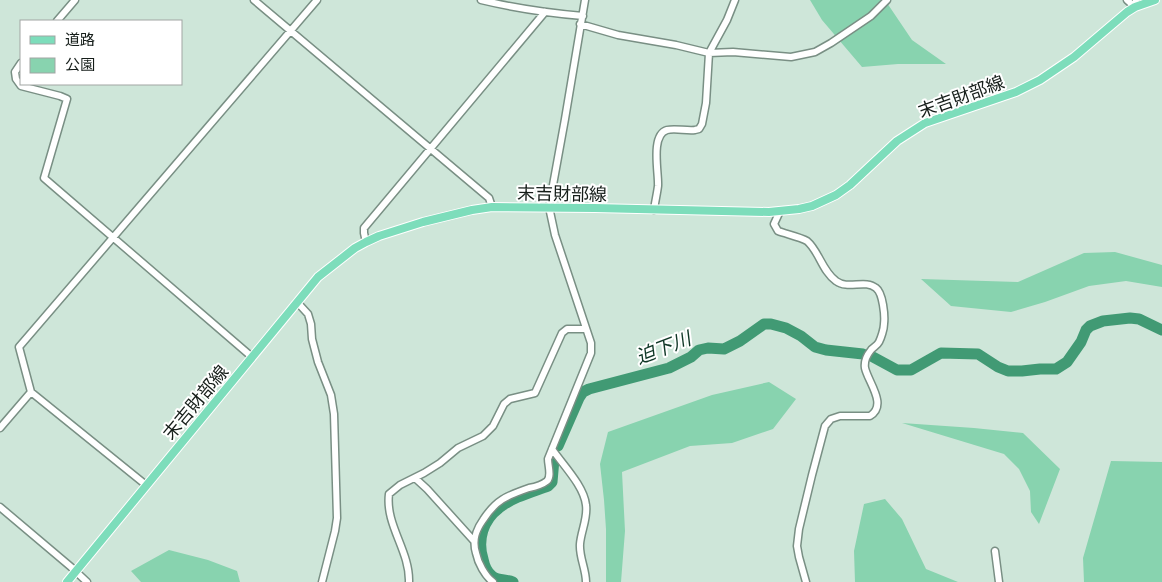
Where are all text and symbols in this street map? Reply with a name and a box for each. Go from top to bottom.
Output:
legend [20,20,182,85]
text: 道路 [65,30,95,48]
text: 公園 [65,55,95,73]
street label: 末吉財部線 [915,70,1007,122]
street label: 末吉財部線 [517,181,607,205]
water label: 迫下川 [632,325,696,368]
street label: 末吉財部線 [158,360,232,444]

